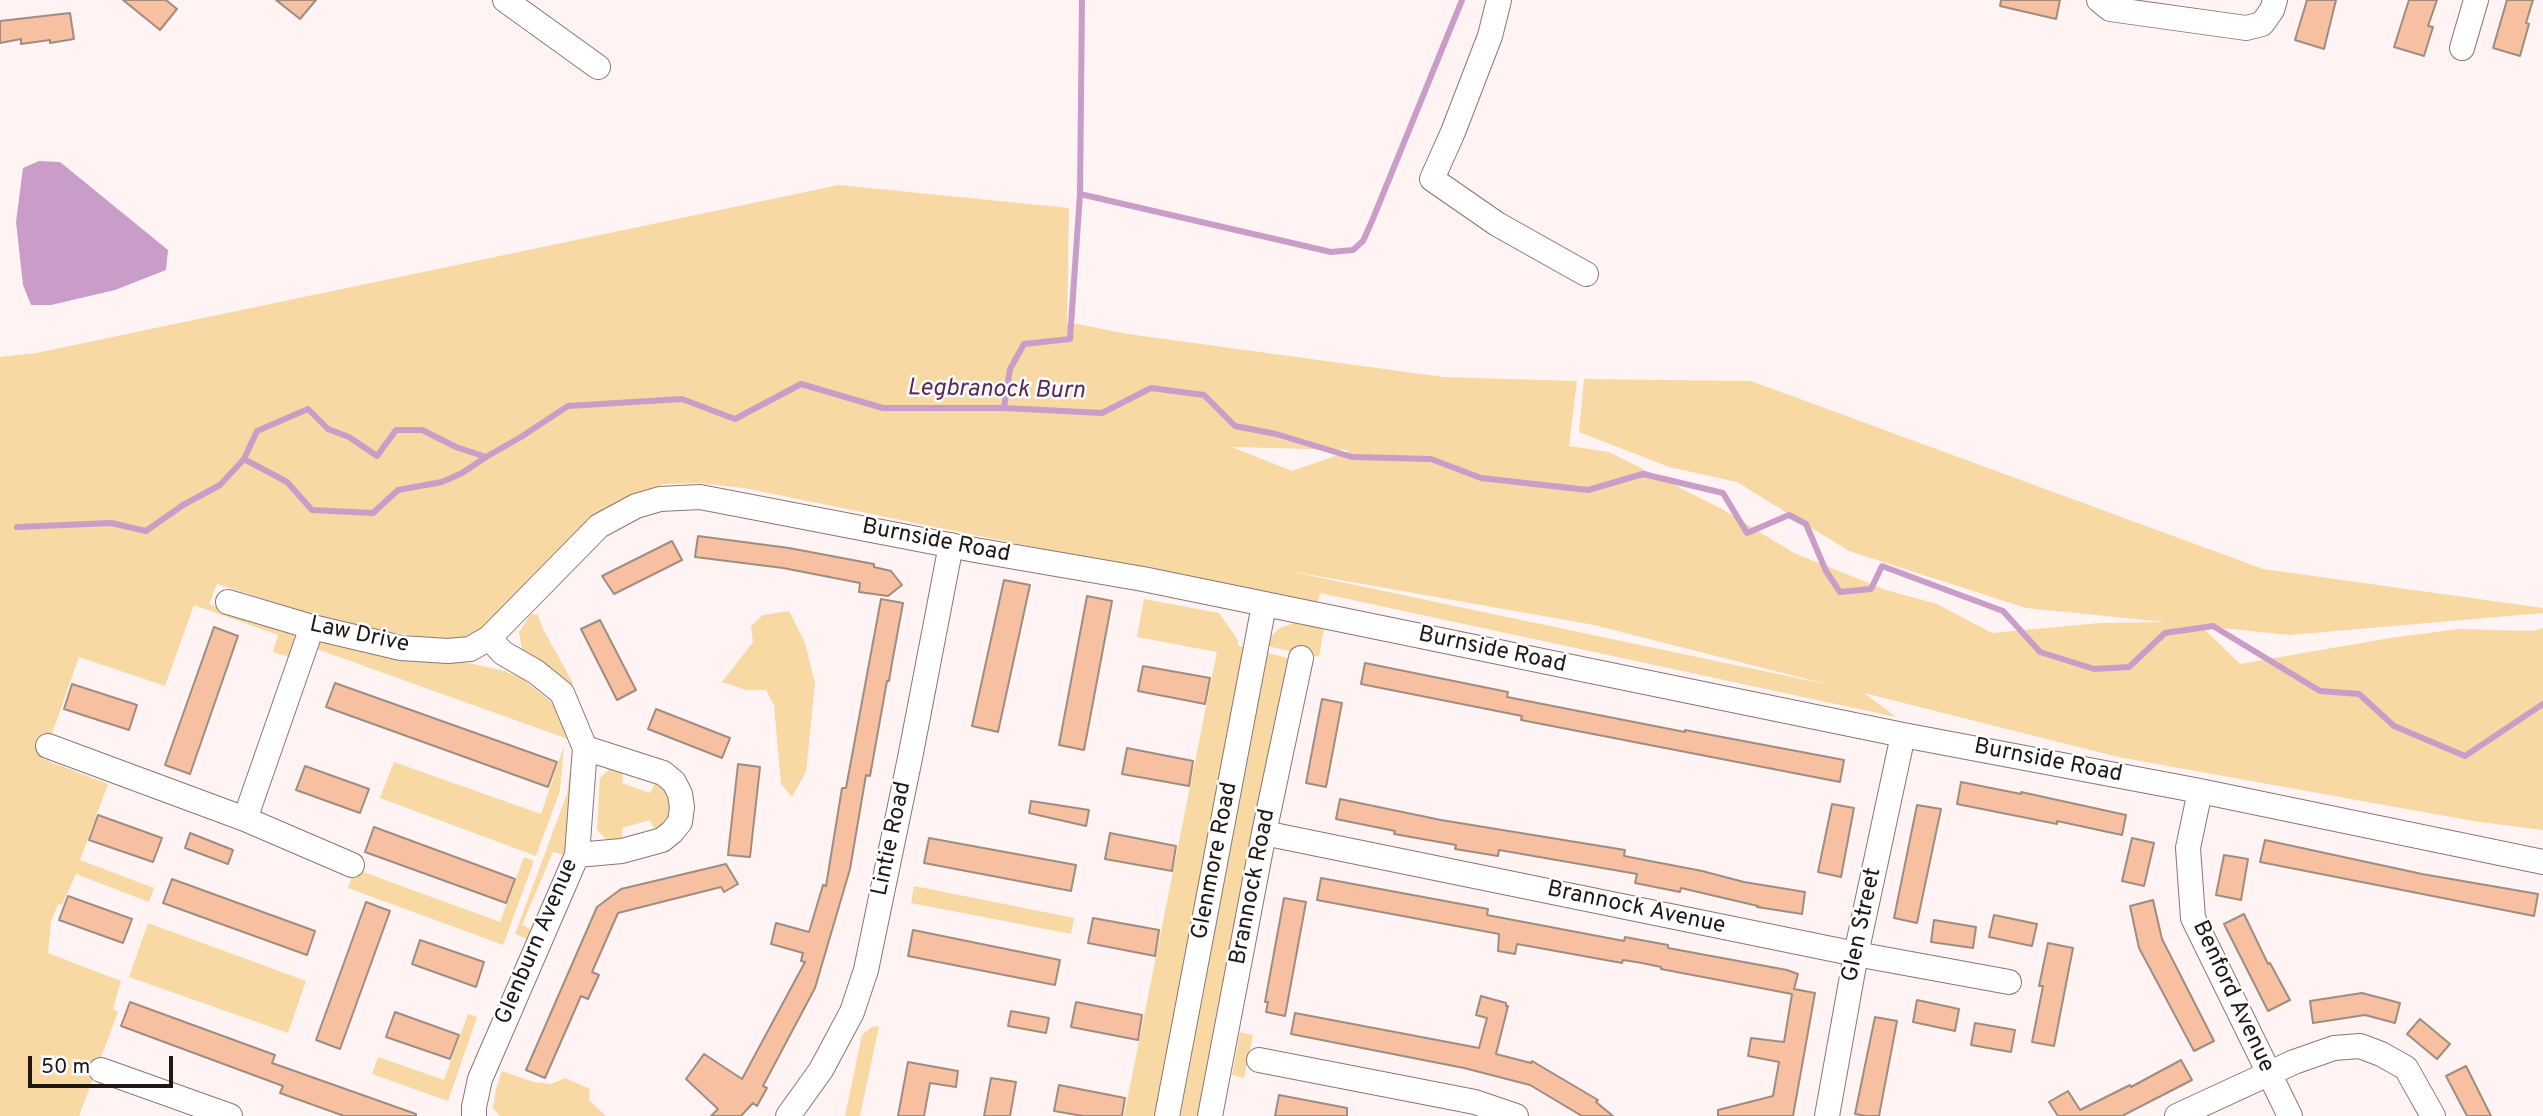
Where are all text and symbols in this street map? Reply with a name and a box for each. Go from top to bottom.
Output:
water label: Legbranock Burn [907,375,1085,407]
street label: Burnside Road [859,514,1013,570]
street label: Law Drive [307,612,411,660]
street label: Burnside Road [1415,622,1569,680]
street label: Burnside Road [1971,734,2125,790]
street label: Lintie Road [867,779,919,899]
street label: Glenmore Road [1187,780,1245,942]
street label: Brannock Road [1225,807,1283,967]
street label: Glenburn Avenue [491,855,585,1029]
street label: Glen Street [1837,865,1889,985]
street label: Brannock Avenue [1544,877,1728,941]
street label: Benford Avenue [2185,917,2279,1077]
scale bar [32,1042,177,1086]
text: 50 m [41,1054,90,1081]

